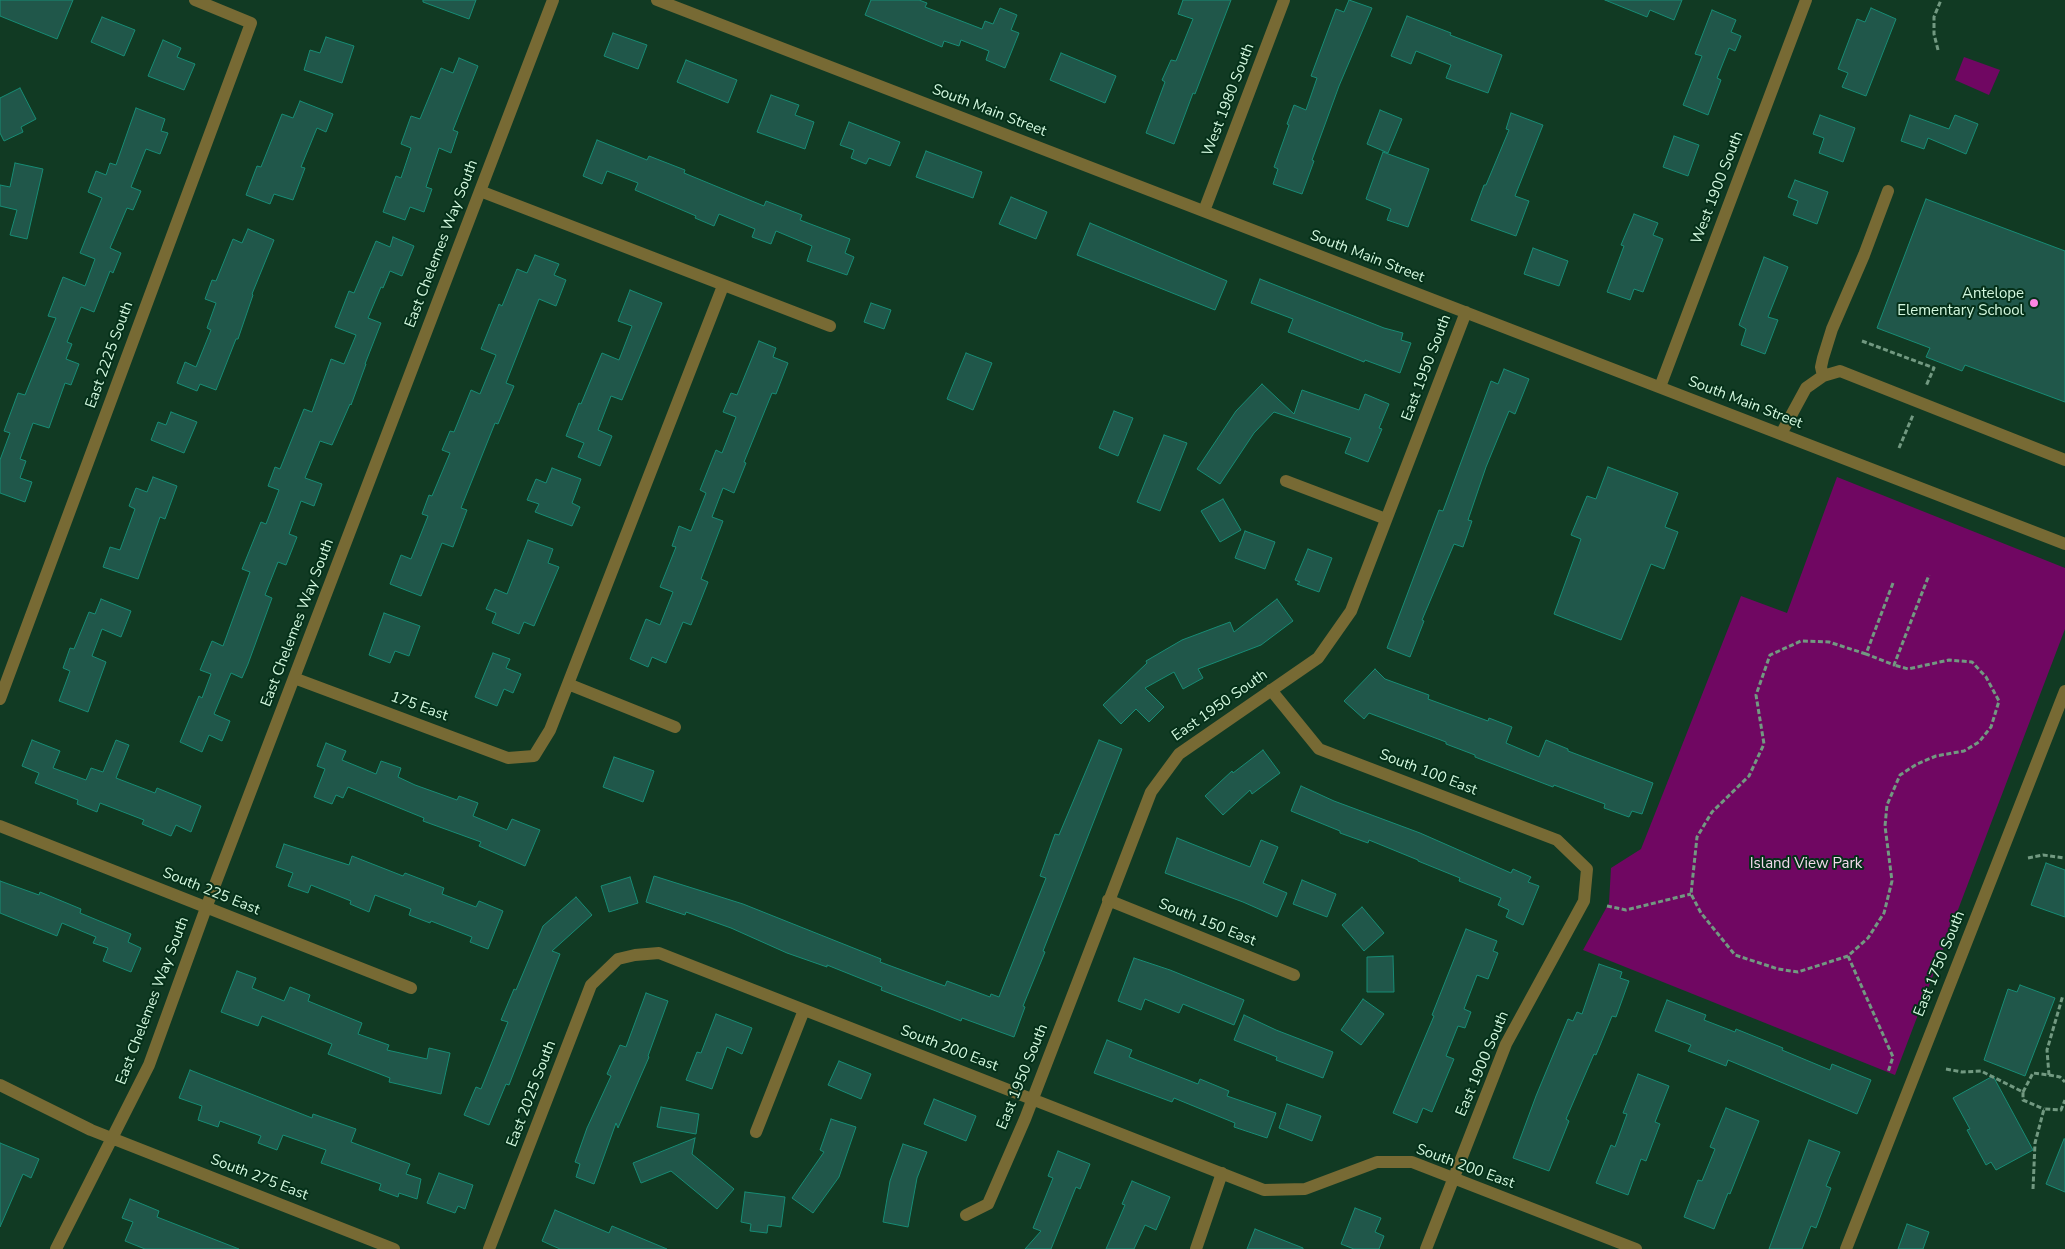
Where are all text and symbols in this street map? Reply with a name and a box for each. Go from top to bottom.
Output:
street label: West 1980 South [1199,41,1259,159]
street label: South Main Street [929,81,1049,141]
street label: West 1900 South [1688,129,1748,247]
street label: East Chelemes Way South [402,157,482,331]
street label: South Main Street [1307,227,1427,287]
place label: Antelope Elementary School [1897,285,2024,320]
marker: Antelope Elementary School [2028,297,2040,309]
street label: East 2225 South [82,299,138,411]
street label: East 1950 South [1398,312,1456,424]
street label: South Main Street [1685,373,1805,433]
street label: East Chelemes Way South [258,536,338,710]
street label: East 1950 South [1169,666,1271,746]
street label: 175 East [388,688,450,726]
street label: South 100 East [1376,746,1480,800]
park label: Island View Park [1750,855,1862,873]
street label: South 225 East [160,864,262,920]
street label: South 150 East [1156,895,1258,951]
street label: East 1750 South [1911,909,1969,1019]
street label: East Chelemes Way South [113,914,193,1088]
street label: East 1900 South [1453,1009,1513,1119]
street label: South 200 East [897,1022,1001,1076]
street label: East 1950 South [994,1022,1052,1132]
street label: East 2025 South [503,1038,561,1150]
street label: South 200 East [1413,1141,1517,1193]
street label: South 275 East [207,1151,311,1205]

